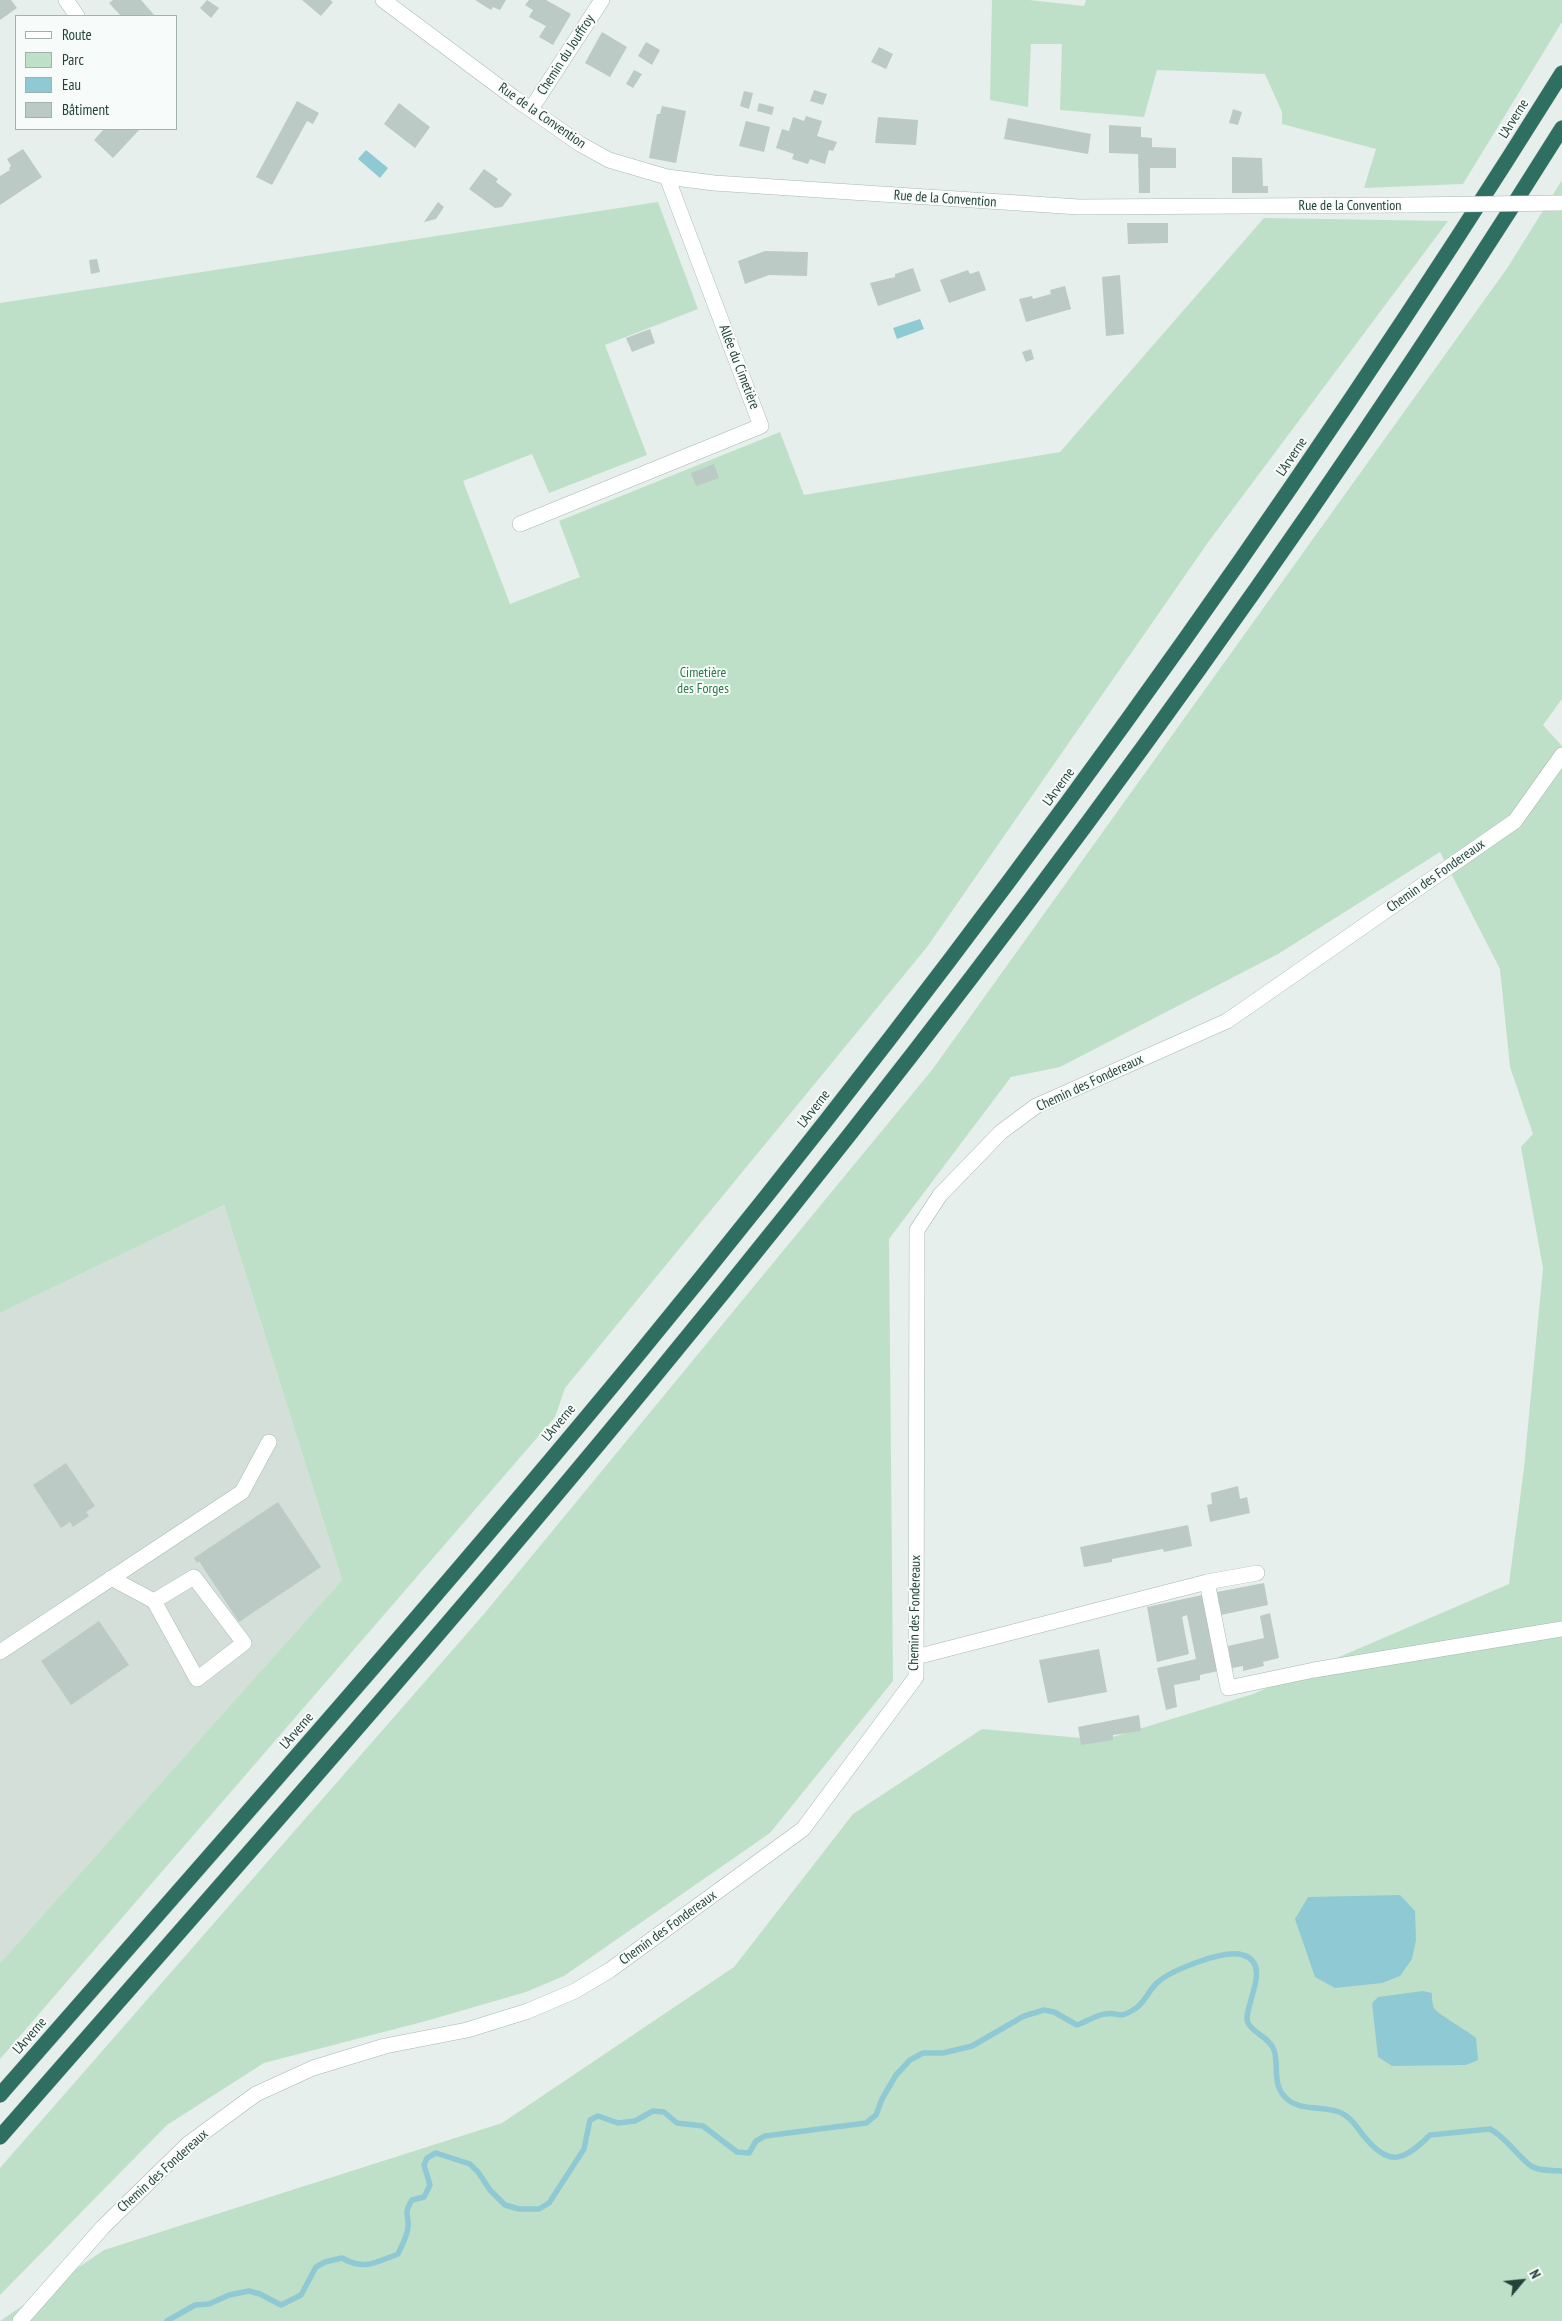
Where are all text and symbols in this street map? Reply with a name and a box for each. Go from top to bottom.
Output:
street label: Chemin du Jouffroy [534,12,598,98]
legend [15,15,178,130]
text: Route [62,25,92,44]
text: Parc [62,50,84,69]
text: Eau [62,75,81,94]
street label: Rue de la Convention [495,80,589,152]
street label: L'Arverne [1495,96,1533,142]
text: Bâtiment [62,100,109,119]
street label: Rue de la Convention [893,187,997,211]
street label: Rue de la Convention [1299,198,1401,214]
street label: Allée du Cimetière [715,322,763,412]
street label: L'Arverne [1273,434,1311,480]
park label: Cimetière des Forges [677,665,729,698]
street label: L'Arverne [1040,765,1078,809]
street label: Chemin des Fondereaux [1384,836,1488,916]
street label: Chemin des Fondereaux [1034,1051,1146,1115]
street label: L'Arverne [794,1087,834,1131]
street label: L'Arverne [539,1401,579,1445]
street label: Chemin des Fondereaux [906,1555,924,1671]
street label: L'Arverne [277,1709,317,1753]
street label: Chemin des Fondereaux [616,1887,720,1969]
street label: L'Arverne [10,2014,50,2058]
street label: Chemin des Fondereaux [114,2126,212,2216]
north arrow [1497,2256,1547,2306]
text: N [1526,2266,1545,2282]

